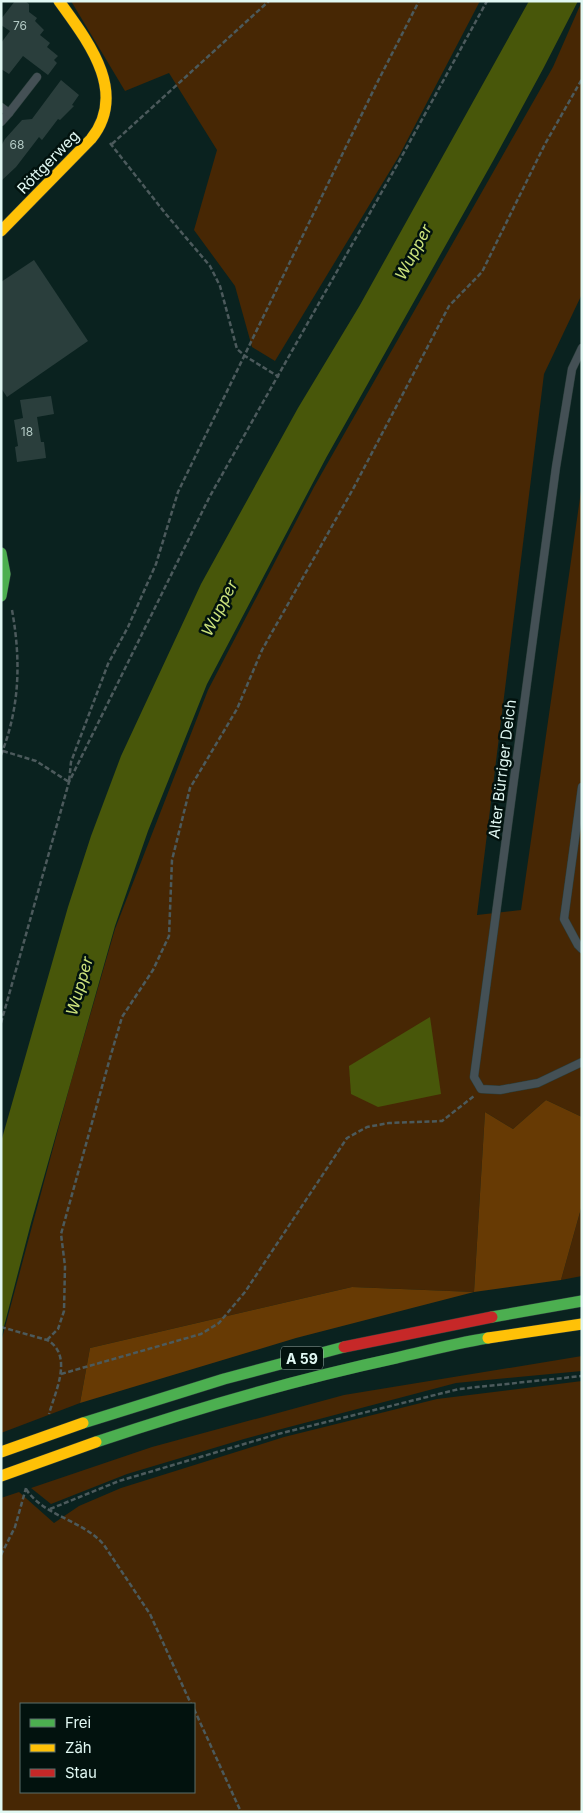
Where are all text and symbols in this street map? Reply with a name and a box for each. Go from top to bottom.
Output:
house number: 76 [13,18,27,33]
street label: Röttgerweg [13,126,83,198]
house number: 68 [10,137,24,152]
water label: Wupper [390,220,436,283]
house number: 18 [21,424,33,439]
water label: Wupper [196,576,242,639]
street label: Alter Bürriger Deich [484,698,520,840]
water label: Wupper [61,953,97,1018]
road number: A 59 [281,1346,323,1370]
legend [20,1703,195,1793]
text: Frei [65,1713,91,1732]
text: Zäh [65,1738,92,1757]
text: Stau [65,1763,97,1782]

